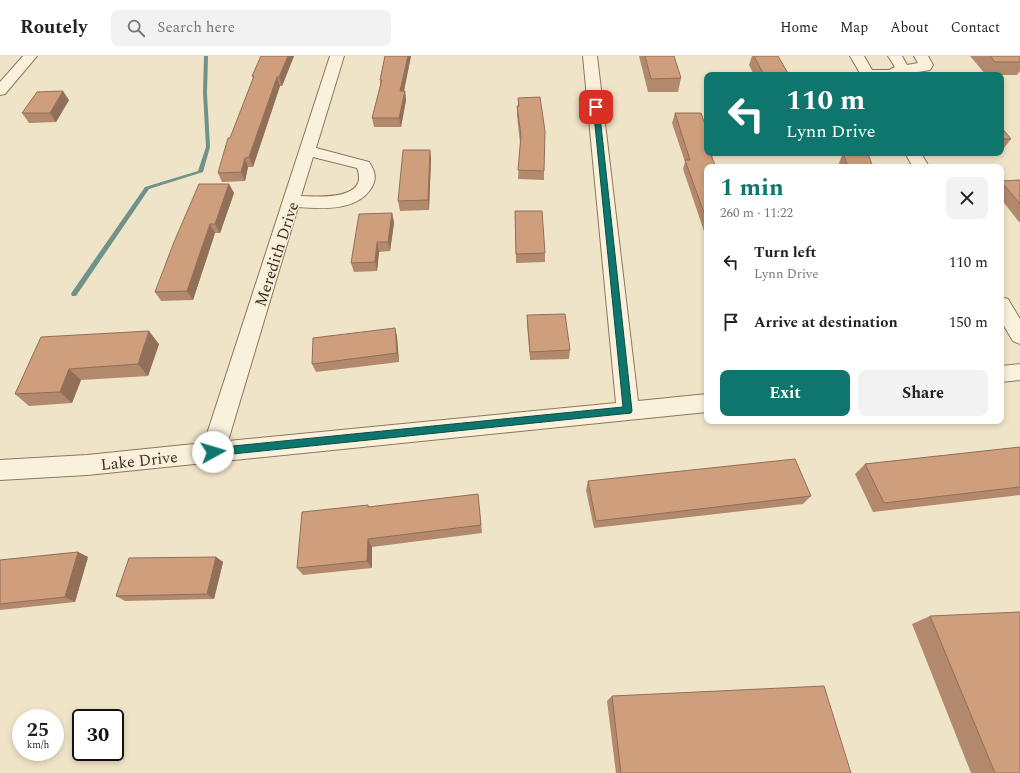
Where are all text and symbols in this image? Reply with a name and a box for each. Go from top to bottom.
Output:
search box [111,10,391,46]
text: Routely [20,13,87,42]
text: Search here [157,16,235,39]
icon: search [125,17,147,39]
text: Home [780,17,818,38]
text: Map [840,17,868,38]
text: About [890,17,929,38]
text: Contact [951,17,1000,38]
text: 110 m [786,79,865,122]
icon: left [720,88,772,140]
pin [579,90,613,124]
icon: arrive [585,96,607,118]
text: Lynn Drive [786,118,875,145]
text: 1 min [720,170,784,206]
button: close [946,177,988,219]
street label: Meredith Drive [249,199,305,310]
text: 260 m · 11:22 [720,203,793,223]
text: Turn left [754,241,816,264]
icon: left [720,251,742,273]
text: 110 m [949,251,988,274]
text: Lynn Drive [754,264,819,284]
icon: arrive [720,311,742,333]
text: Arrive at destination [754,311,898,334]
text: 150 m [949,311,988,334]
button: Exit [720,370,850,416]
button: Share [858,370,988,416]
position arrow [192,431,234,473]
street label: Lake Drive [99,445,179,477]
speed limit sign: 30 [72,709,124,761]
text: 25 [27,715,49,745]
text: km/h [27,737,49,753]

